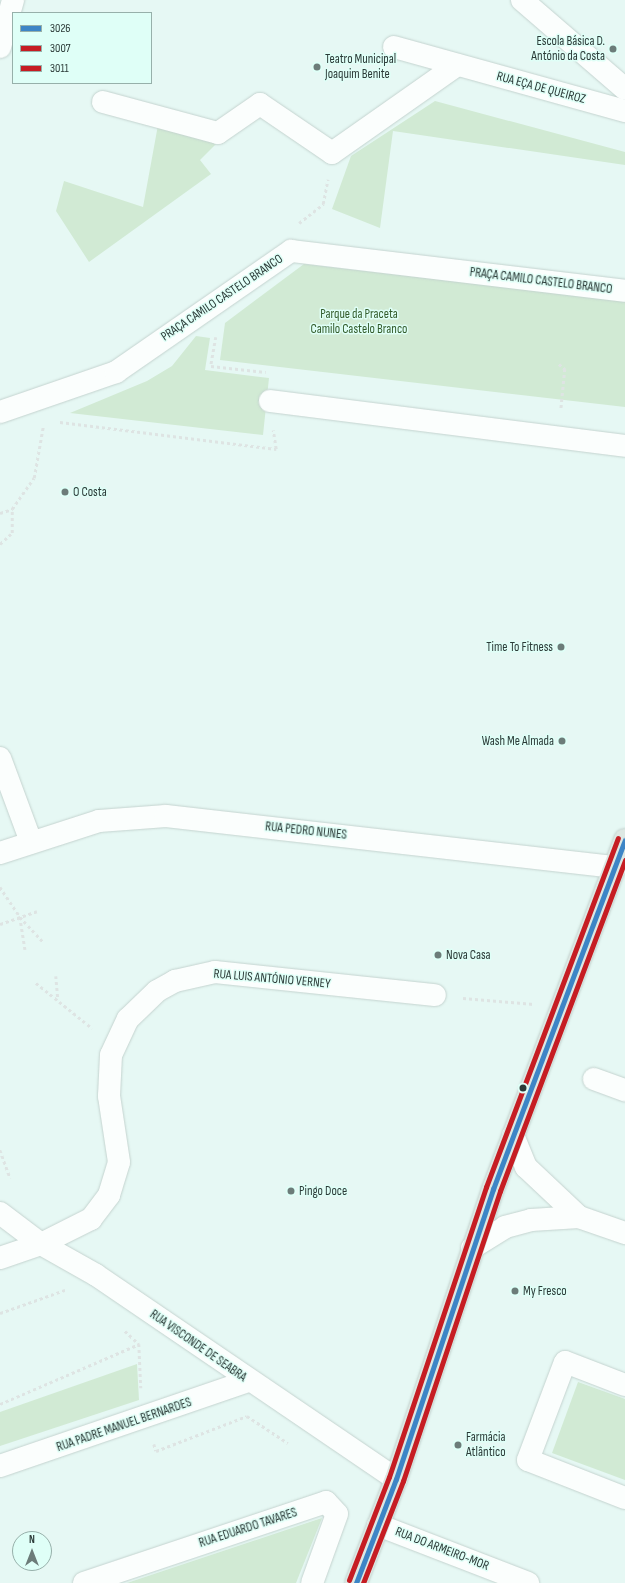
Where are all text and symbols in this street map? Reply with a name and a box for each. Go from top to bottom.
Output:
legend [12,12,152,84]
text: 3026 [50,21,71,36]
place label: Escola Básica D. António da Costa [531,34,605,65]
text: 3007 [50,41,71,56]
marker: Escola Básica D. António da Costa [608,44,618,54]
place label: Teatro Municipal Joaquim Benite [325,52,396,83]
text: 3011 [50,61,69,76]
marker: Teatro Municipal Joaquim Benite [312,62,322,72]
street label: RUA EÇA DE QUEIROZ [495,69,587,107]
street label: PRAÇA CAMILO CASTELO BRANCO [158,251,286,345]
street label: PRAÇA CAMILO CASTELO BRANCO [469,265,613,297]
park label: Parque da Praceta Camilo Castelo Branco [311,307,407,338]
place label: O Costa [73,484,107,500]
marker: O Costa [60,487,70,497]
place label: Time To Fitness [486,639,553,655]
marker: Time To Fitness [556,642,566,652]
place label: Wash Me Almada [482,733,554,749]
marker: Wash Me Almada [557,736,567,746]
street label: RUA PEDRO NUNES [264,819,348,843]
place label: Nova Casa [446,947,491,963]
marker: Nova Casa [433,950,443,960]
street label: RUA LUIS ANTÓNIO VERNEY [213,966,331,992]
unlabelled marker [518,1083,528,1093]
place label: Pingo Doce [299,1183,347,1199]
marker: Pingo Doce [286,1186,296,1196]
place label: My Fresco [523,1283,567,1299]
marker: My Fresco [510,1286,520,1296]
street label: RUA VISCONDE DE SEABRA [147,1307,249,1385]
street label: RUA PADRE MANUEL BERNARDES [54,1395,194,1455]
place label: Farmácia Atlântico [466,1430,506,1461]
marker: Farmácia Atlântico [453,1440,463,1450]
street label: RUA EDUARDO TAVARES [197,1505,299,1551]
street label: RUA DO ARMEIRO-MOR [393,1524,491,1574]
north arrow [12,1531,52,1571]
text: N [29,1533,35,1546]

